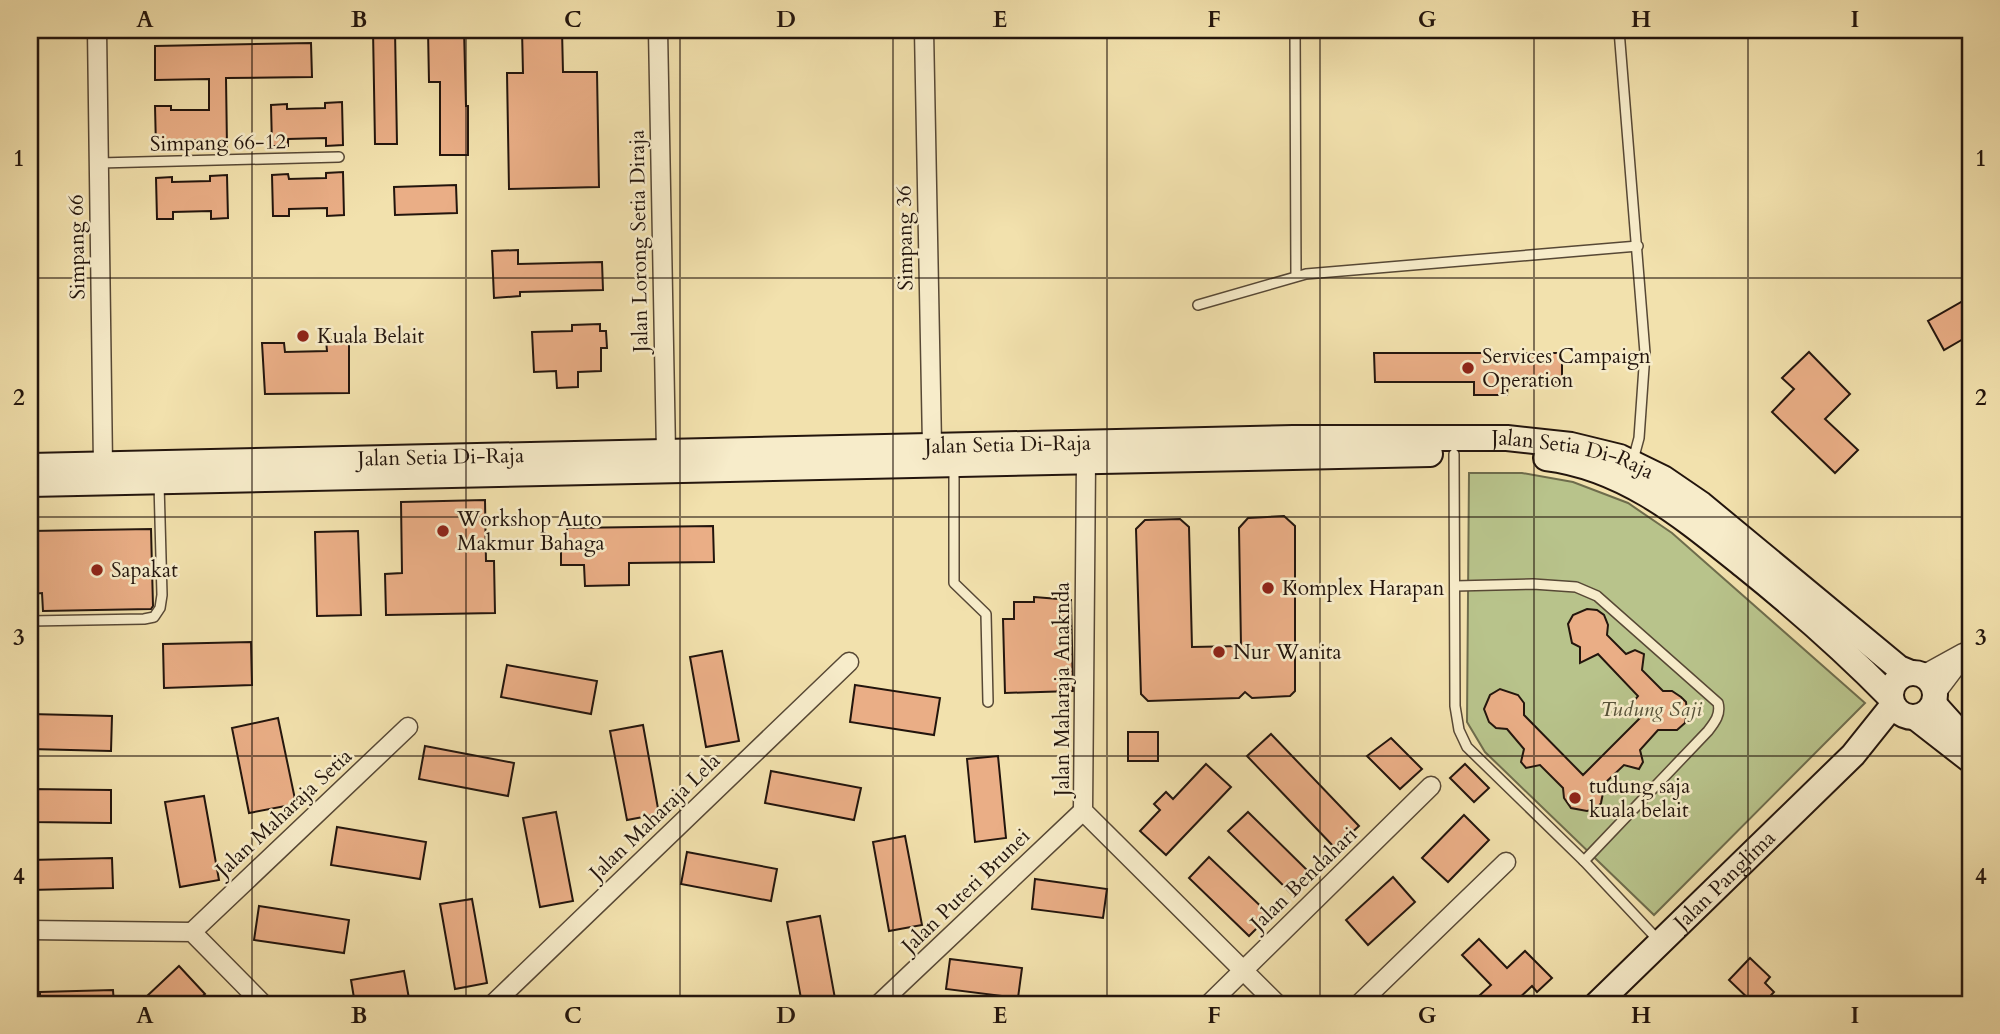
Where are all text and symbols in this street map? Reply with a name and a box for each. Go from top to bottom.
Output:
text: A [136,4,154,35]
text: B [351,4,367,35]
text: C [564,4,582,35]
text: D [776,4,796,35]
text: E [993,4,1007,35]
text: F [1207,4,1221,35]
text: G [1418,4,1437,35]
text: H [1631,4,1651,35]
text: I [1851,4,1859,35]
street label: Simpang 66-12 [150,127,287,159]
street label: Jalan Lorong Setia Diraja [623,129,655,356]
text: 1 [13,143,25,174]
text: 1 [1975,143,1987,174]
street label: Simpang 36 [890,185,920,291]
street label: Simpang 66 [62,194,92,300]
place label: Kuala Belait [317,322,424,351]
marker: Kuala Belait [295,328,311,344]
place label: Services Campaign Operation [1482,342,1651,395]
marker: Services Campaign Operation [1460,360,1476,376]
text: 2 [13,382,25,413]
text: 2 [1975,382,1987,413]
street label: Jalan Setia Di-Raja [1488,424,1659,486]
street label: Jalan Setia Di-Raja [921,428,1091,461]
street label: Jalan Setia Di-Raja [354,441,524,473]
place label: Workshop Auto Makmur Bahaga [456,505,604,558]
marker: Workshop Auto Makmur Bahaga [435,523,451,539]
place label: Sapakat [111,556,178,585]
marker: Sapakat [89,562,105,578]
place label: Komplex Harapan [1282,574,1444,603]
marker: Komplex Harapan [1260,580,1276,596]
street label: Jalan Maharaja Anaknda [1048,582,1077,799]
text: 3 [13,622,25,653]
text: 3 [1975,622,1987,653]
place label: Nur Wanita [1233,638,1342,667]
marker: Nur Wanita [1211,644,1227,660]
park label: Tudung Saji [1600,695,1702,724]
street label: Jalan Maharaja Setia [207,742,358,886]
street label: Jalan Maharaja Lela [581,747,727,889]
place label: tudung saja kuala belait [1589,772,1690,825]
marker: tudung saja kuala belait [1567,790,1583,806]
street label: Jalan Bendahari [1242,820,1364,940]
street label: Jalan Puteri Brunei [893,822,1037,962]
street label: Jalan Panglima [1665,824,1782,938]
text: 4 [13,861,25,892]
text: 4 [1975,861,1987,892]
text: A [136,1000,154,1031]
text: B [351,1000,367,1031]
text: C [564,1000,582,1031]
text: D [776,1000,796,1031]
text: E [993,1000,1007,1031]
text: F [1207,1000,1221,1031]
text: G [1418,1000,1437,1031]
text: H [1631,1000,1651,1031]
text: I [1851,1000,1859,1031]

